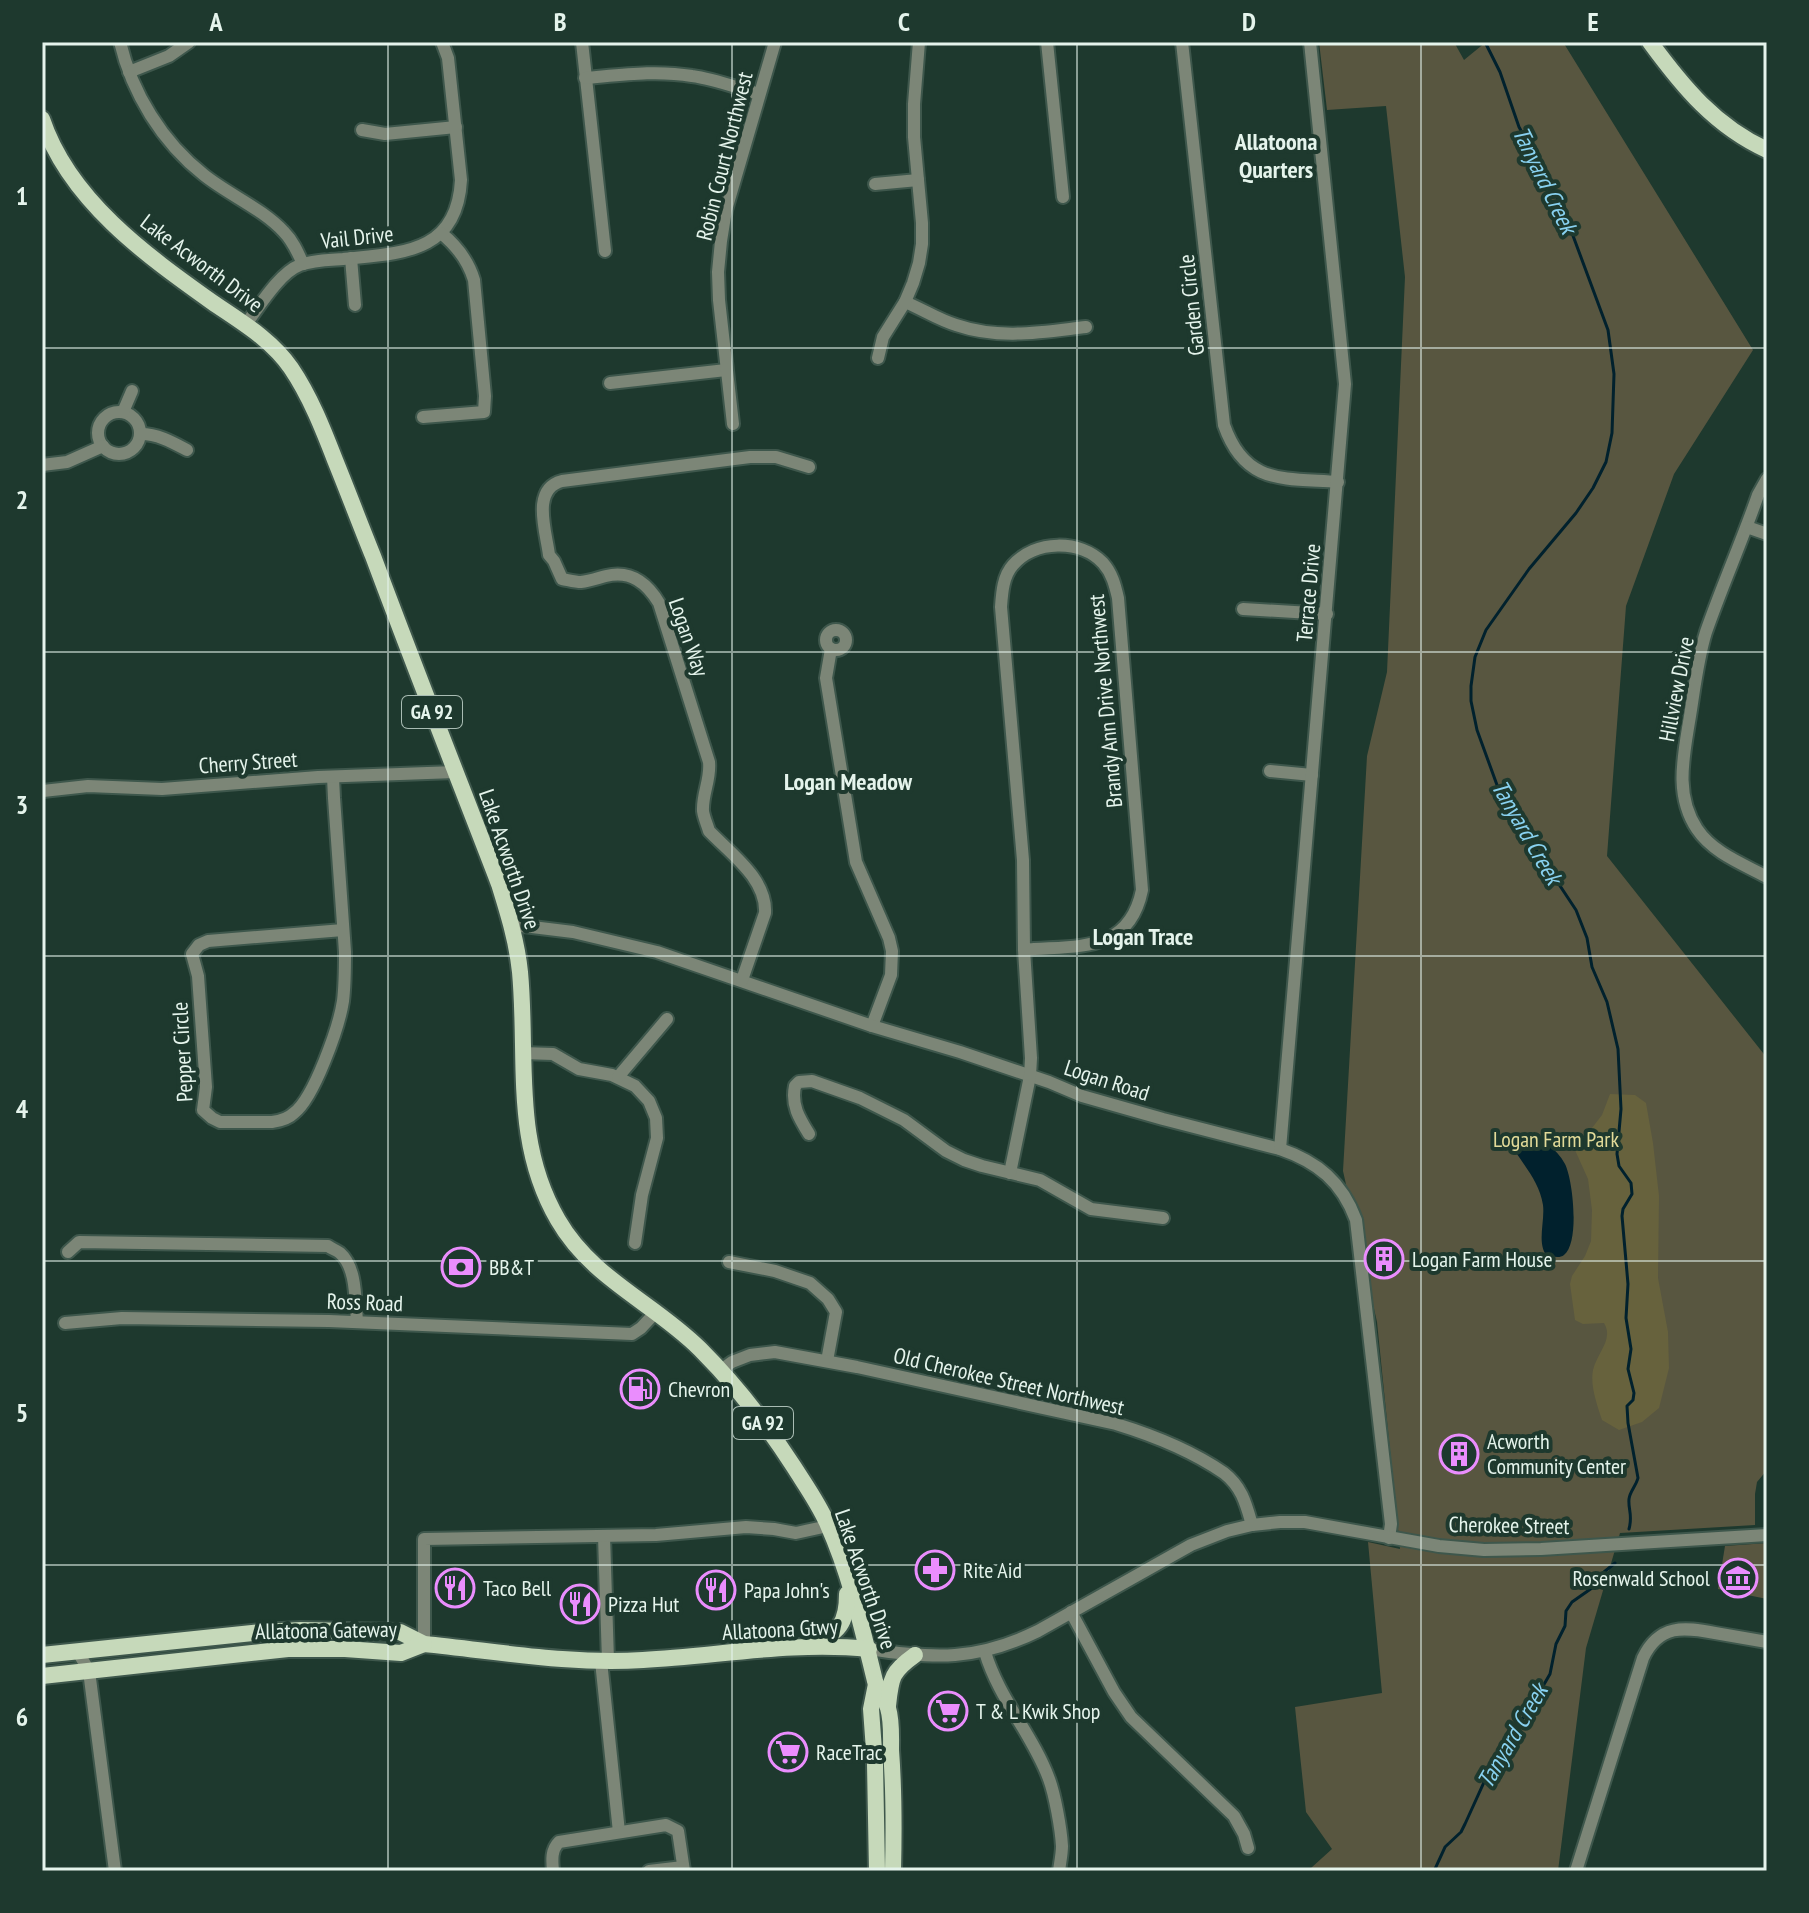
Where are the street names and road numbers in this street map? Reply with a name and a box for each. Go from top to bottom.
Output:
street label: Robin Court Northwest [690,69,758,243]
street label: Lake Acworth Drive [135,208,269,318]
street label: Vail Drive [318,219,395,255]
street label: Garden Circle [1172,253,1210,357]
street label: Terrace Drive [1290,543,1326,643]
street label: Brandy Ann Drive Northwest [1082,593,1128,809]
street label: Logan Way [663,594,716,681]
street label: Hillview Drive [1652,634,1700,744]
road number: GA 92 [402,696,462,728]
street label: Cherry Street [198,745,298,779]
street label: Lake Acworth Drive [473,785,547,933]
street label: Pepper Circle [165,1001,199,1103]
street label: Logan Road [1061,1053,1153,1107]
street label: Ross Road [326,1287,404,1317]
street label: Old Cherokee Street Northwest [891,1341,1127,1421]
road number: GA 92 [733,1407,793,1439]
street label: Lake Acworth Drive [829,1505,903,1653]
street label: Cherokee Street [1448,1510,1570,1540]
street label: Allatoona Gtwy [721,1612,839,1646]
street label: Allatoona Gateway [255,1615,398,1645]

